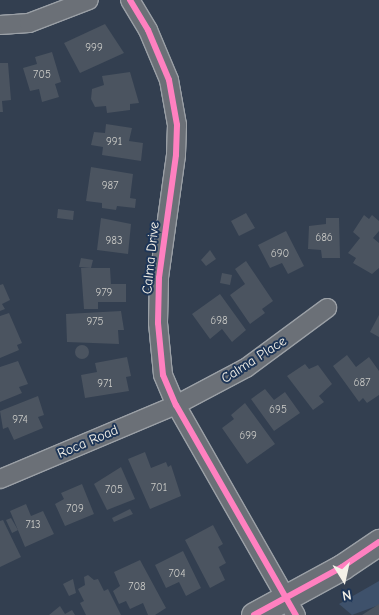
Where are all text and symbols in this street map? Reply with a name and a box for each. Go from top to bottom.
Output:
house number: 999 [85,41,103,55]
house number: 705 [33,68,51,82]
house number: 991 [106,135,122,149]
house number: 987 [102,179,118,193]
street label: Calma Drive [139,221,163,295]
house number: 686 [315,231,333,245]
house number: 983 [105,234,123,248]
house number: 690 [271,247,289,261]
house number: 979 [96,286,112,300]
house number: 698 [210,314,228,328]
house number: 975 [86,315,104,329]
street label: Calma Place [218,333,290,387]
house number: 687 [354,376,370,390]
house number: 971 [97,377,113,391]
house number: 695 [269,403,287,417]
house number: 974 [12,413,28,427]
street label: Roca Road [55,422,121,462]
house number: 699 [239,429,257,443]
house number: 701 [151,481,167,495]
house number: 705 [105,483,123,497]
house number: 709 [66,502,84,516]
house number: 713 [25,518,41,532]
north arrow [319,555,369,605]
house number: 704 [168,567,186,581]
house number: 708 [128,580,146,594]
text: N [341,586,353,604]

